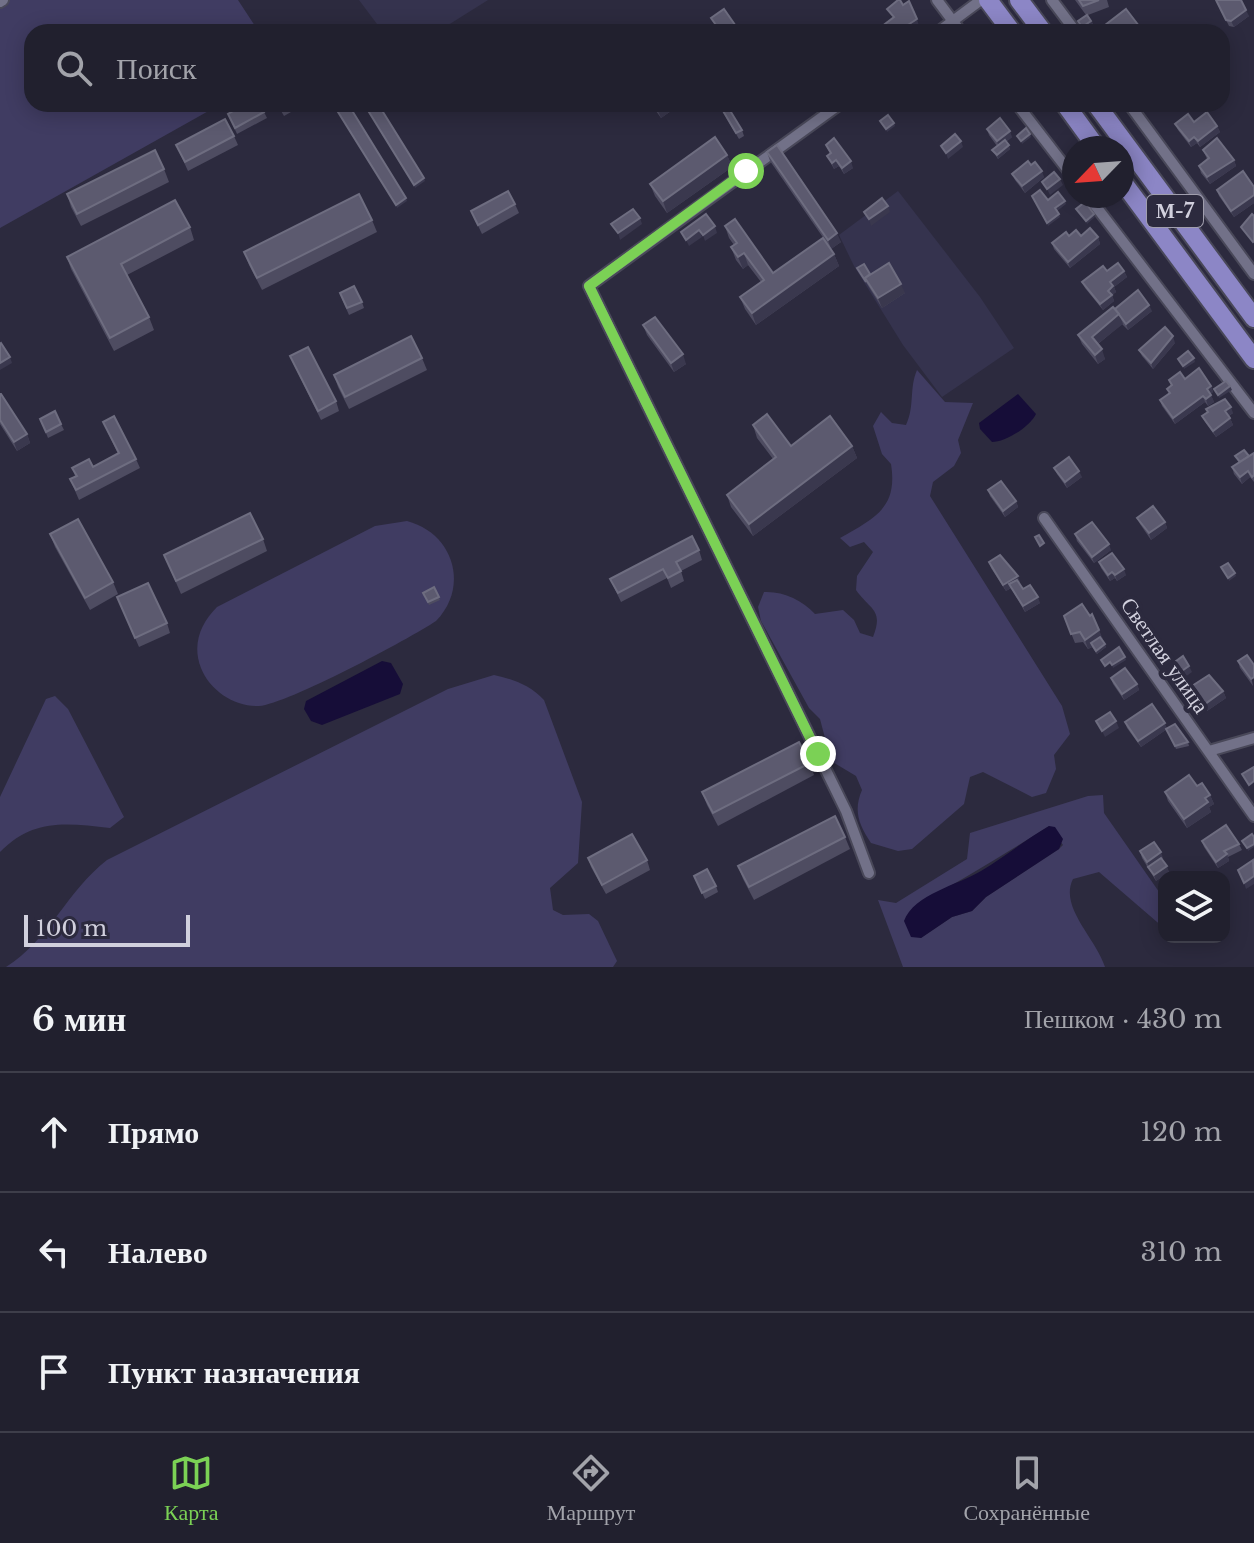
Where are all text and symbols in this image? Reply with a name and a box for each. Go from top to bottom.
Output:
search box [24,24,1230,112]
icon: search [52,46,96,90]
text: Поиск [116,50,197,87]
north arrow [1062,136,1134,208]
route start [728,153,764,189]
road number: М-7 [1147,195,1203,227]
street label: Светлая улица [1115,592,1215,719]
route end [800,736,836,772]
map controls [1158,871,1230,943]
button: layers [1158,871,1230,943]
scale bar [24,911,190,947]
text: 100 m [36,915,107,942]
text: 6 мин [32,998,126,1040]
text: Пешком · 430 m [1024,1003,1222,1035]
icon: ahead [32,1110,76,1154]
text: Прямо [108,1114,199,1151]
text: 120 m [1140,1116,1222,1148]
icon: left [32,1230,76,1274]
text: Налево [108,1234,208,1271]
text: 310 m [1140,1236,1222,1268]
icon: arrive [32,1350,76,1394]
text: Пункт назначения [108,1354,360,1391]
tab: Карта [164,1451,219,1526]
tab: Маршрут [547,1451,635,1526]
tab: Сохранённые [963,1451,1090,1526]

